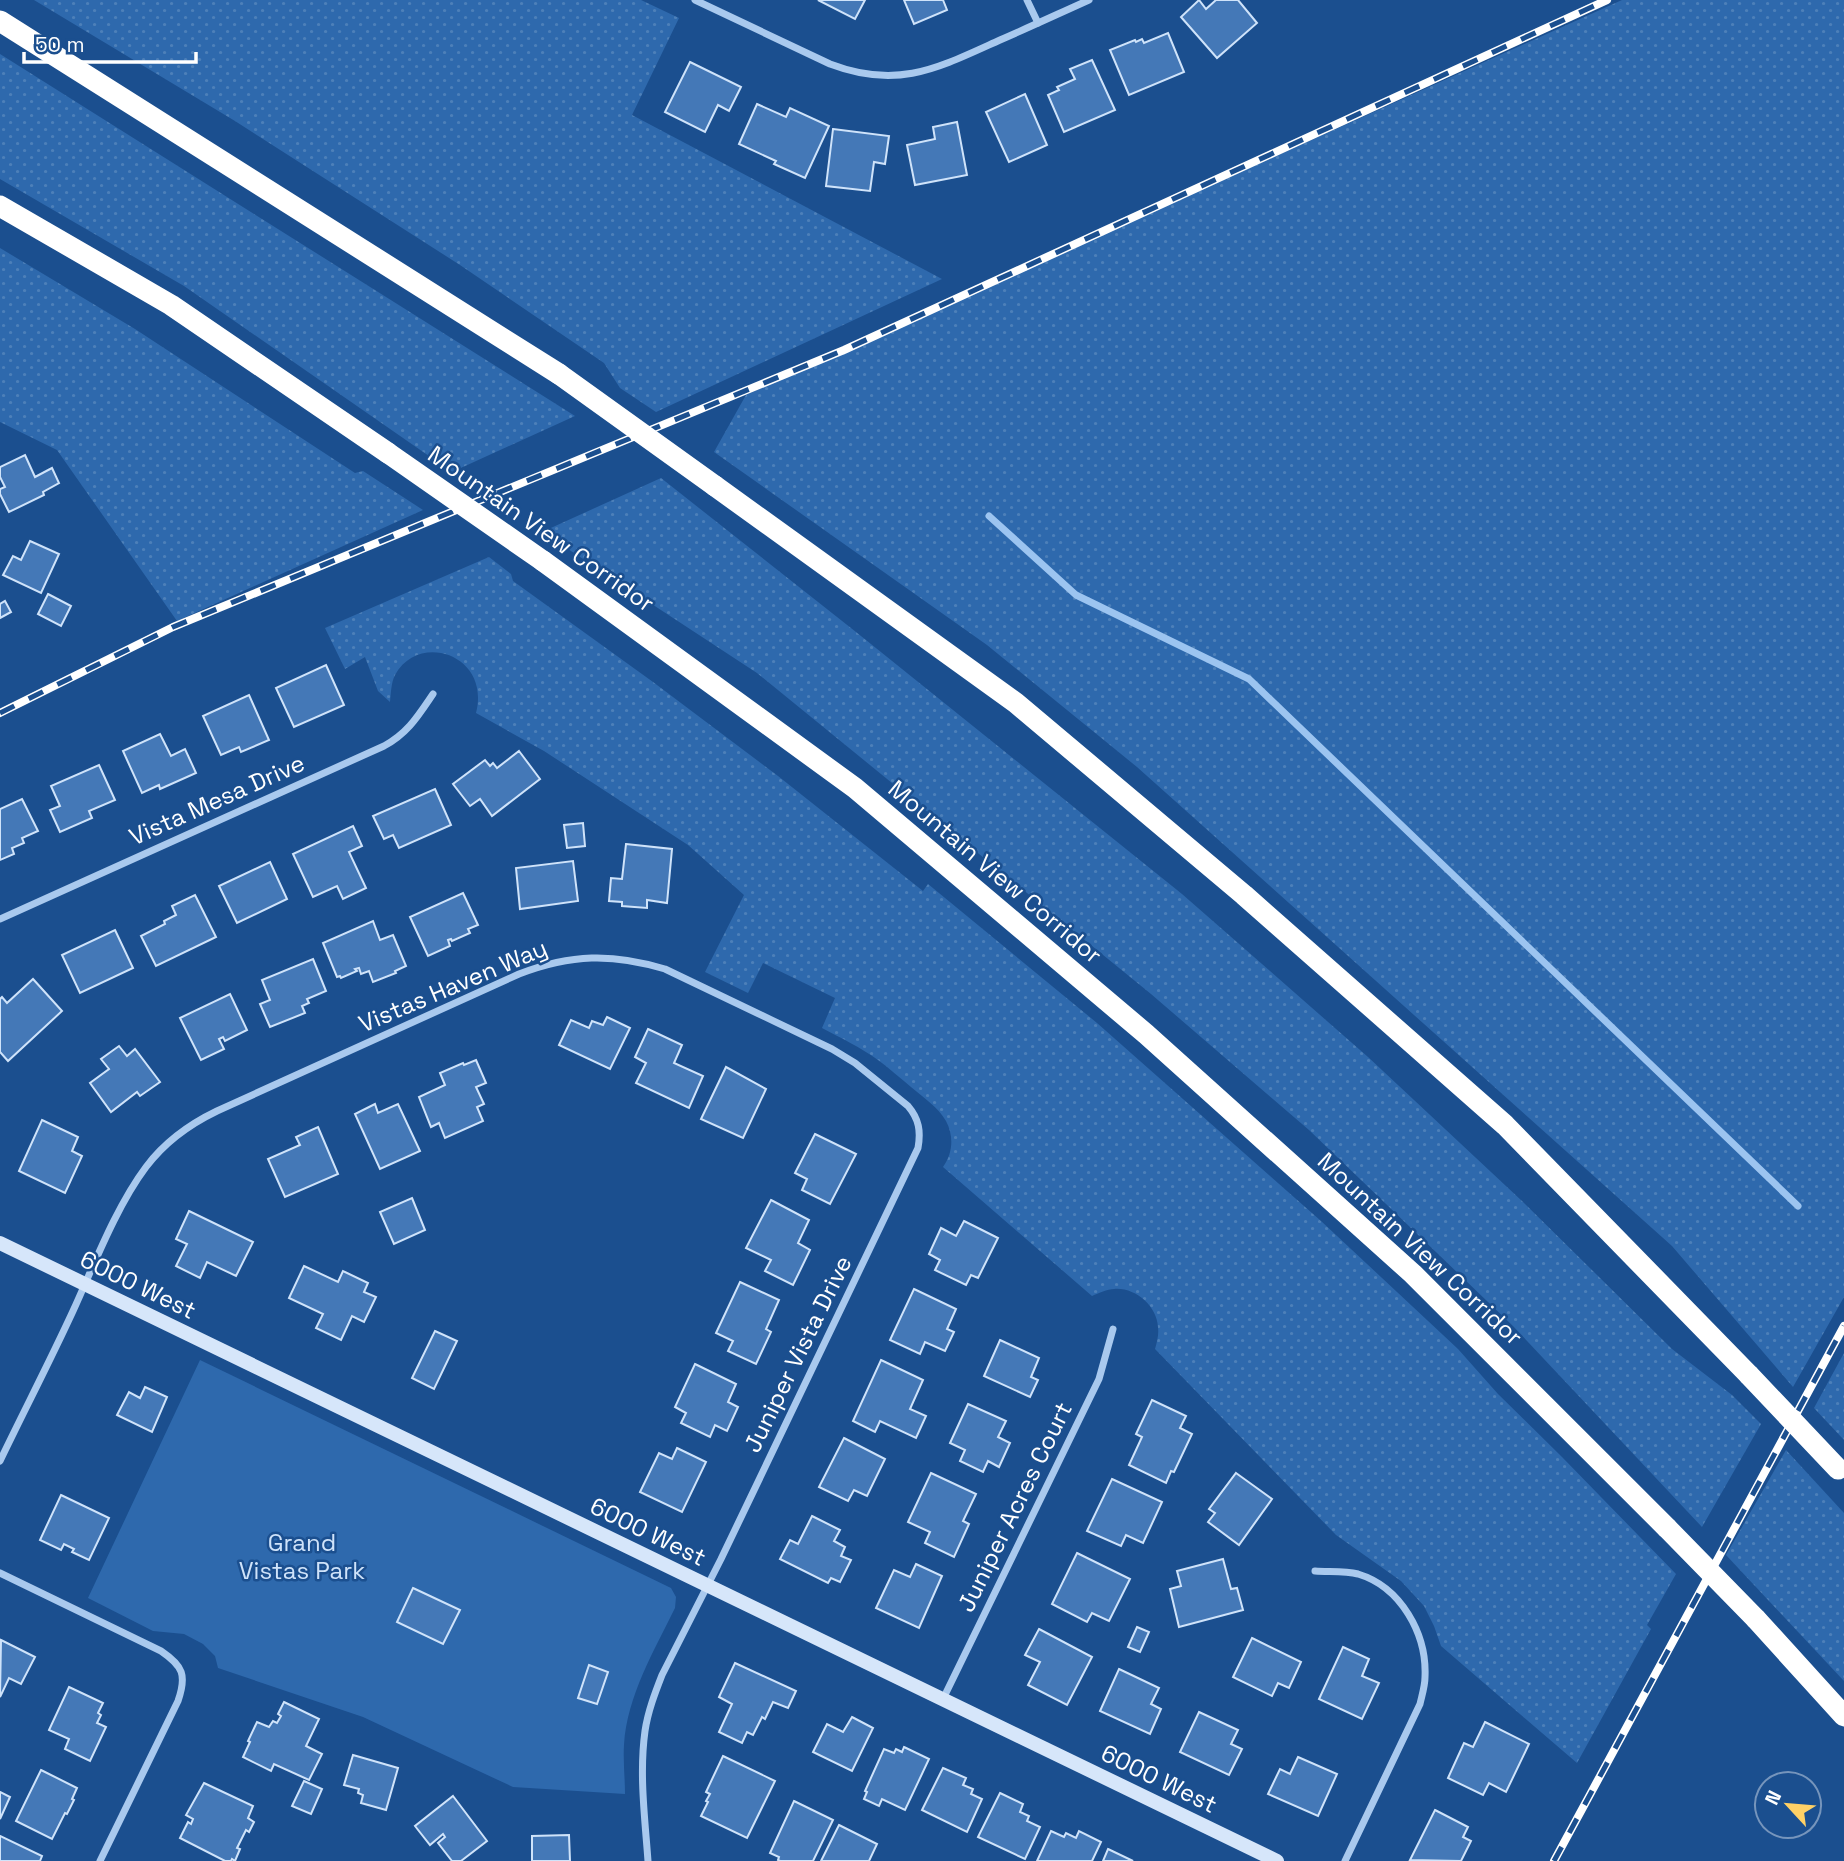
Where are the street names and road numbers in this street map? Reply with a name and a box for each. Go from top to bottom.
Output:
street label: Mountain View Corridor [422,439,661,619]
street label: Vista Mesa Drive [124,747,309,852]
street label: Mountain View Corridor [882,773,1109,970]
street label: Vistas Haven Way [354,932,552,1039]
street label: Mountain View Corridor [1311,1145,1529,1352]
street label: 6000 West [75,1243,201,1326]
street label: Juniper Vista Drive [736,1250,859,1457]
street label: Juniper Acres Court [950,1397,1079,1617]
street label: 6000 West [585,1490,711,1573]
street label: 6000 West [1096,1737,1222,1820]

